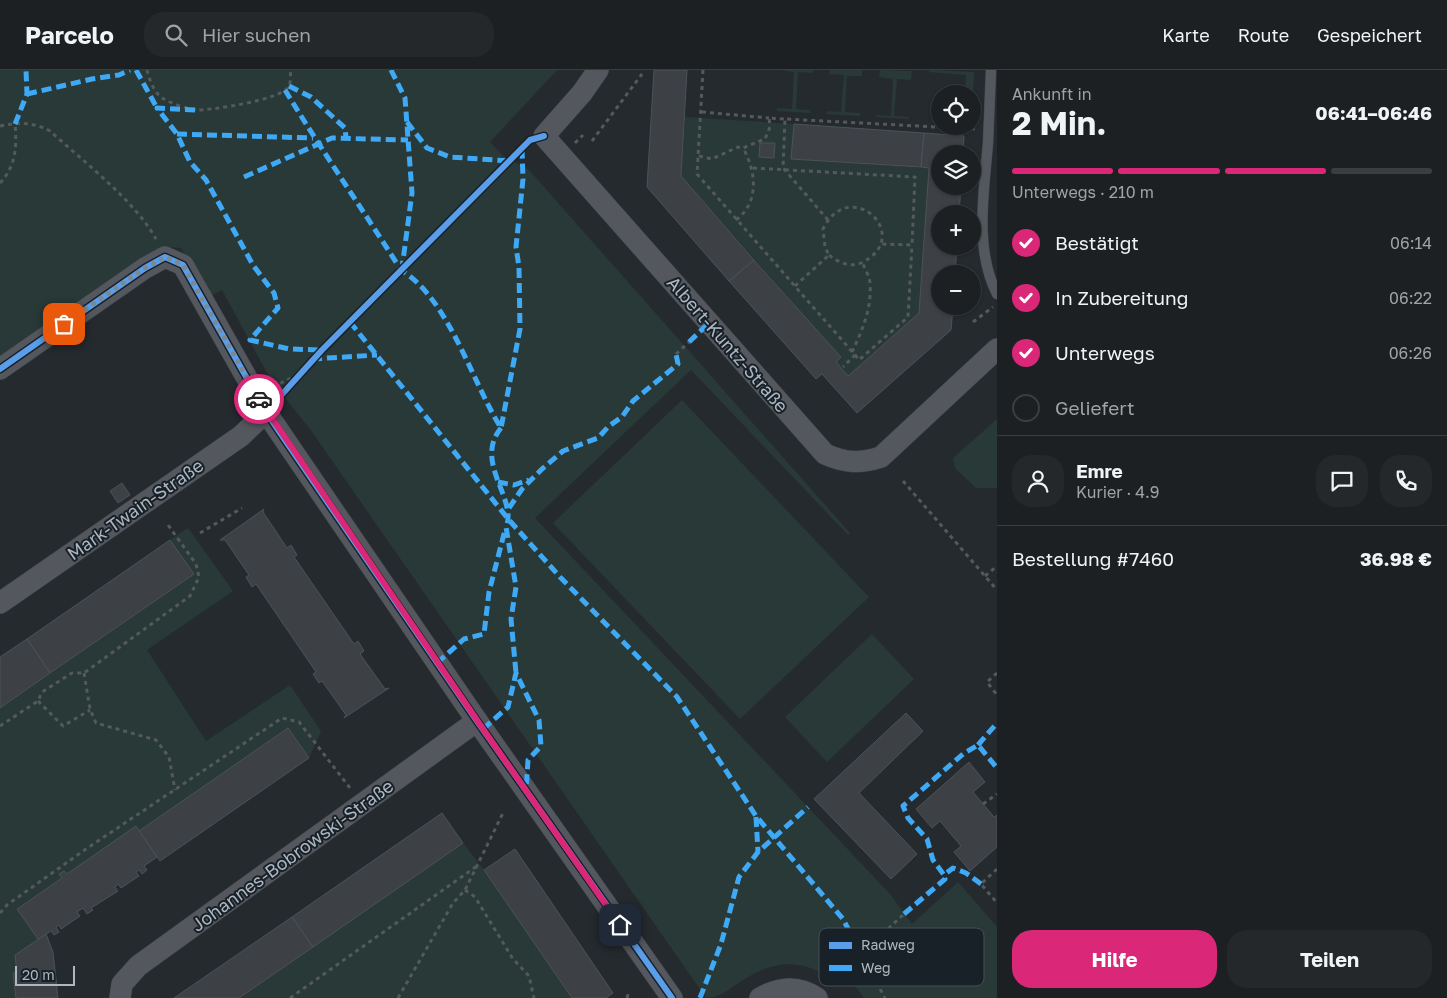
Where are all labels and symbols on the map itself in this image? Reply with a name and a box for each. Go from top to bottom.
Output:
street label: Albert-Kuntz-Straße [663,271,793,417]
pin [43,303,85,345]
courier [234,374,284,424]
street label: Mark-Twain-Straße [63,454,207,564]
street label: Johannes-Bobrowski-Straße [187,774,397,936]
pin [599,904,641,946]
legend [819,928,984,986]
text: Radweg [861,936,915,953]
text: Weg [861,959,891,976]
scale bar [15,963,75,986]

